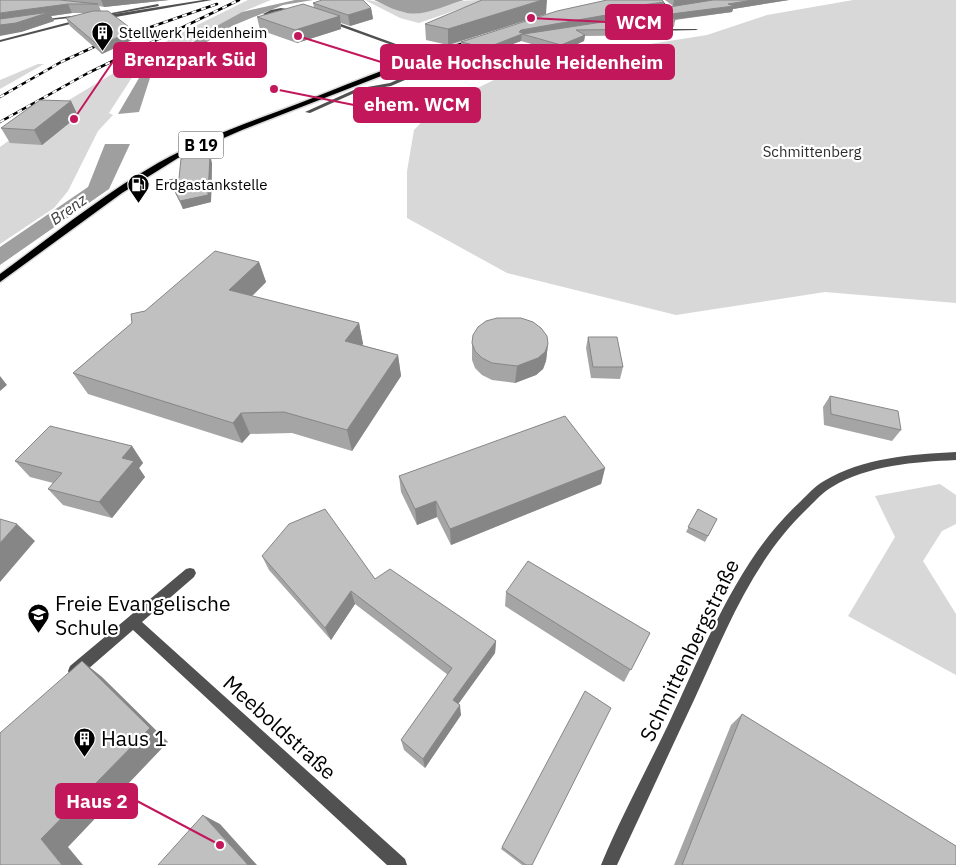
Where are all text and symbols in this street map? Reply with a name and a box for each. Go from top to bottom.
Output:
callout: WCM [606,5,672,39]
text: WCM [616,10,662,34]
building icon: Stellwerk Heidenheim [91,20,115,51]
place label: Stellwerk Heidenheim [119,23,267,42]
callout: Brenzpark Süd [114,43,266,77]
callout: Duale Hochschule Heidenheim [381,45,674,79]
text: Brenzpark Süd [124,47,256,71]
text: Duale Hochschule Heidenheim [391,50,663,74]
callout: ehem. WCM [354,88,480,122]
text: ehem. WCM [364,92,470,116]
road number: B 19 [178,132,224,158]
park label: Schmittenberg [763,142,861,161]
fuel station icon: Erdgastankstelle [127,172,151,203]
place label: Erdgastankstelle [155,175,267,194]
water label: Brenz [46,189,91,229]
street label: Schmittenbergstraße [633,554,745,746]
place label: Freie Evangelische Schule [55,589,230,641]
school or university icon: Freie Evangelische Schule [27,603,51,634]
street label: Meeboldstraße [217,669,343,785]
place label: Haus 1 [101,724,167,752]
building icon: Haus 1 [73,726,97,757]
callout: Haus 2 [56,784,137,818]
text: Haus 2 [66,789,128,813]

